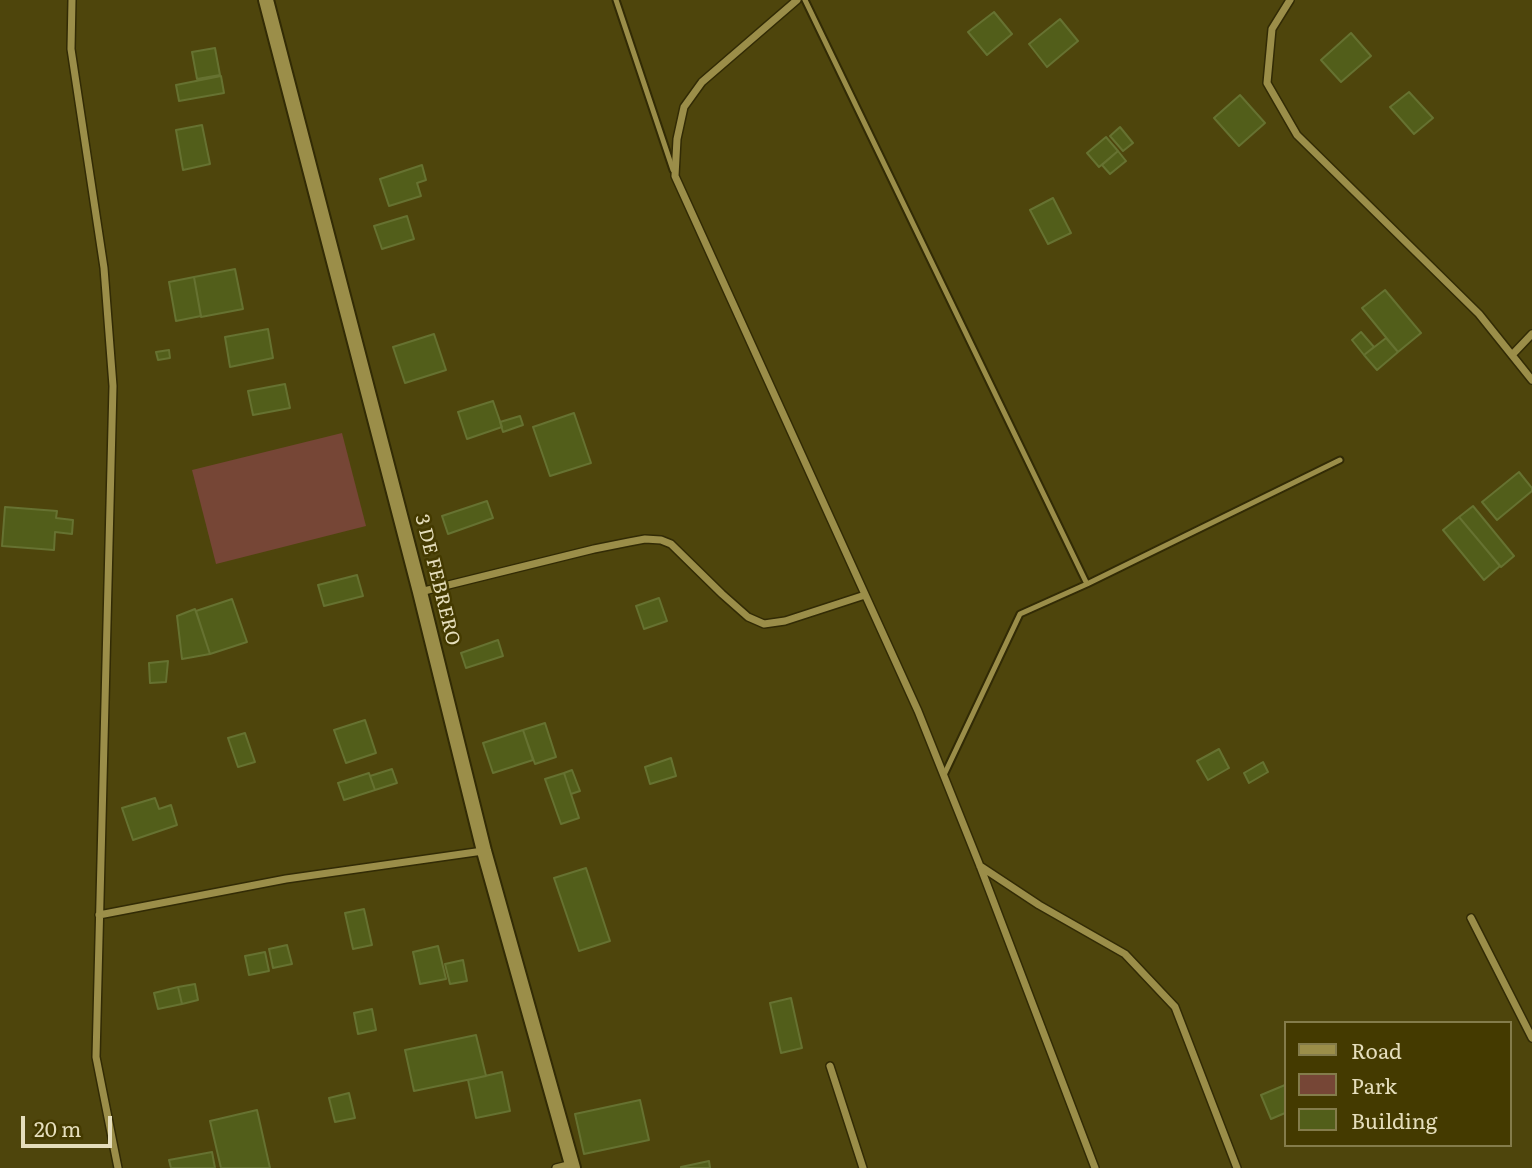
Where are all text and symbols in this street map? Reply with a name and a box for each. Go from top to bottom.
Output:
street label: 3 DE FEBRERO [410,512,464,648]
legend [1284,1021,1511,1147]
text: Road [1351,1034,1402,1065]
text: Park [1351,1069,1397,1100]
scale bar [24,1102,116,1146]
text: Building [1351,1104,1437,1135]
text: 20 m [34,1112,81,1143]

